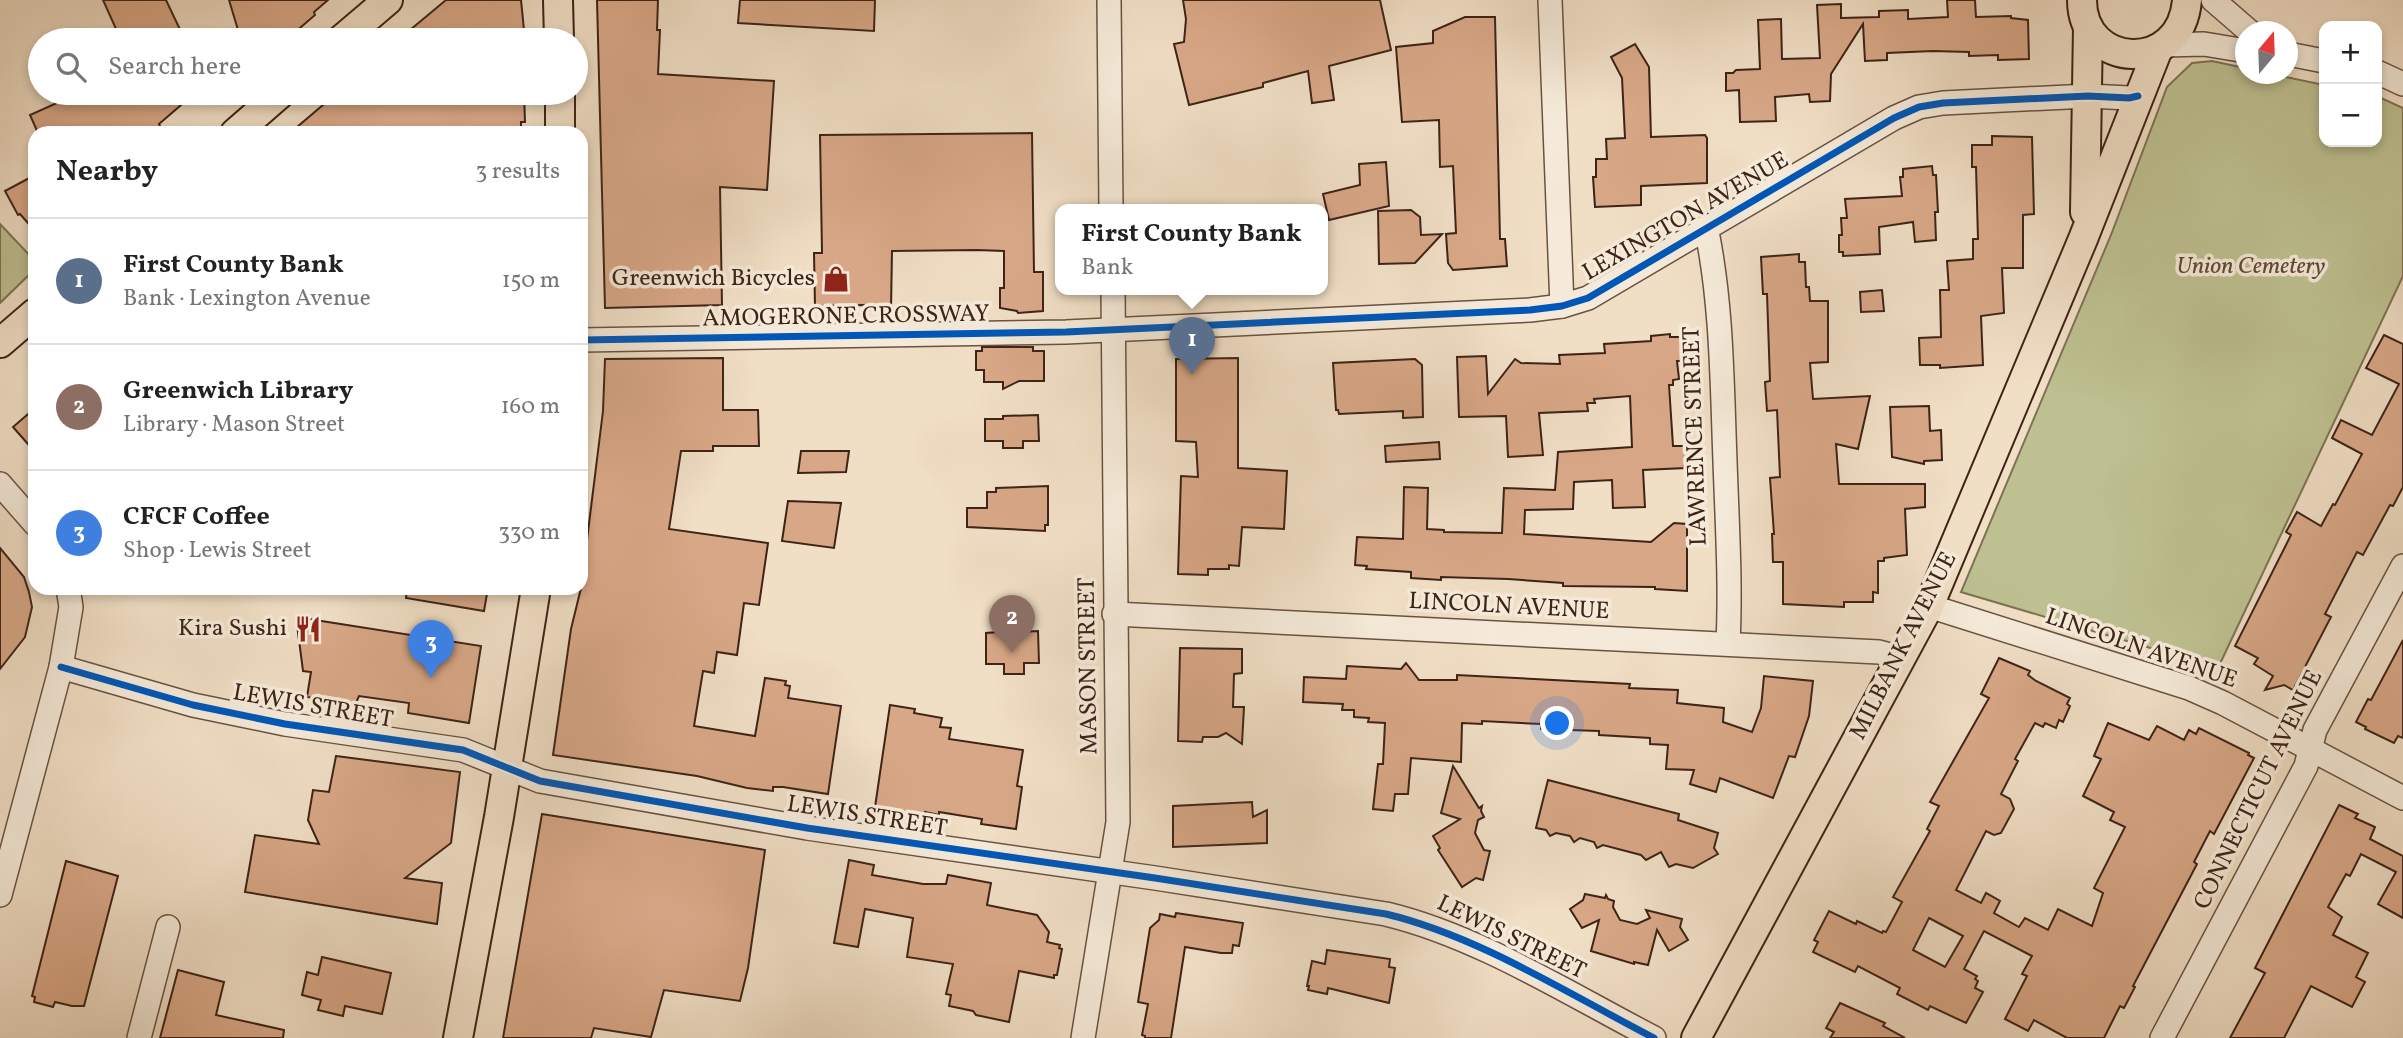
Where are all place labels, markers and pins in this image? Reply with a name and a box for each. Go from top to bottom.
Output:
place label: Greenwich Bicycles [612,262,815,296]
shop icon: Greenwich Bicycles [821,264,851,294]
pin: 1 [1169,317,1215,375]
pin: 2 [989,595,1035,653]
place label: Kira Sushi [178,612,287,646]
restaurant icon: Kira Sushi [293,614,323,644]
pin: 3 [408,620,454,678]

